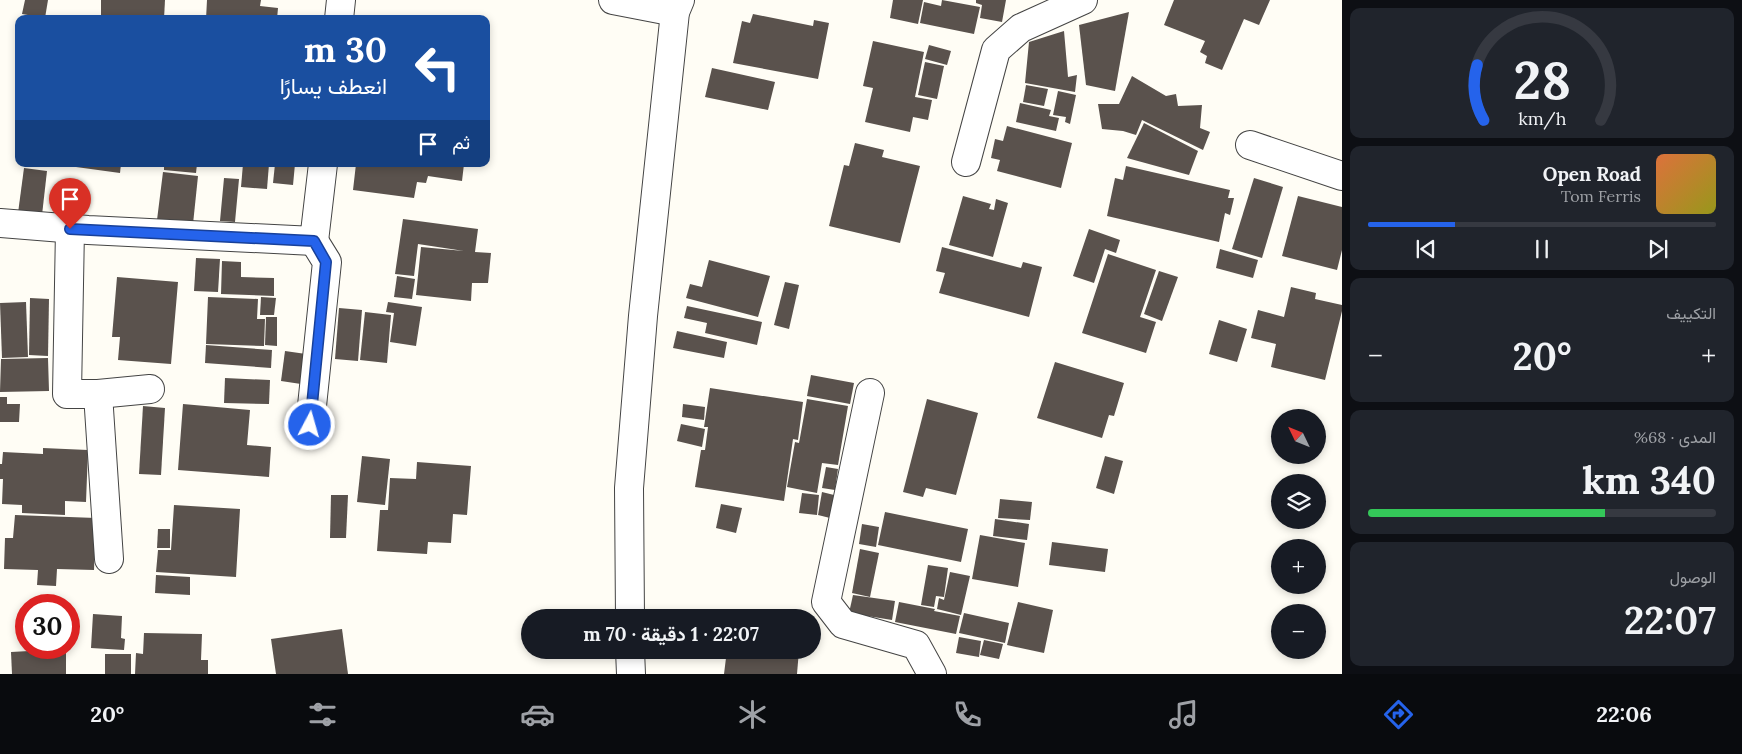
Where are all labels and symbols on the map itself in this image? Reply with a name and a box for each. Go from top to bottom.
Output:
pin [49,178,91,229]
position arrow [283,398,335,450]
north arrow [1271,409,1326,464]
speed limit sign: 30 [15,594,80,659]

